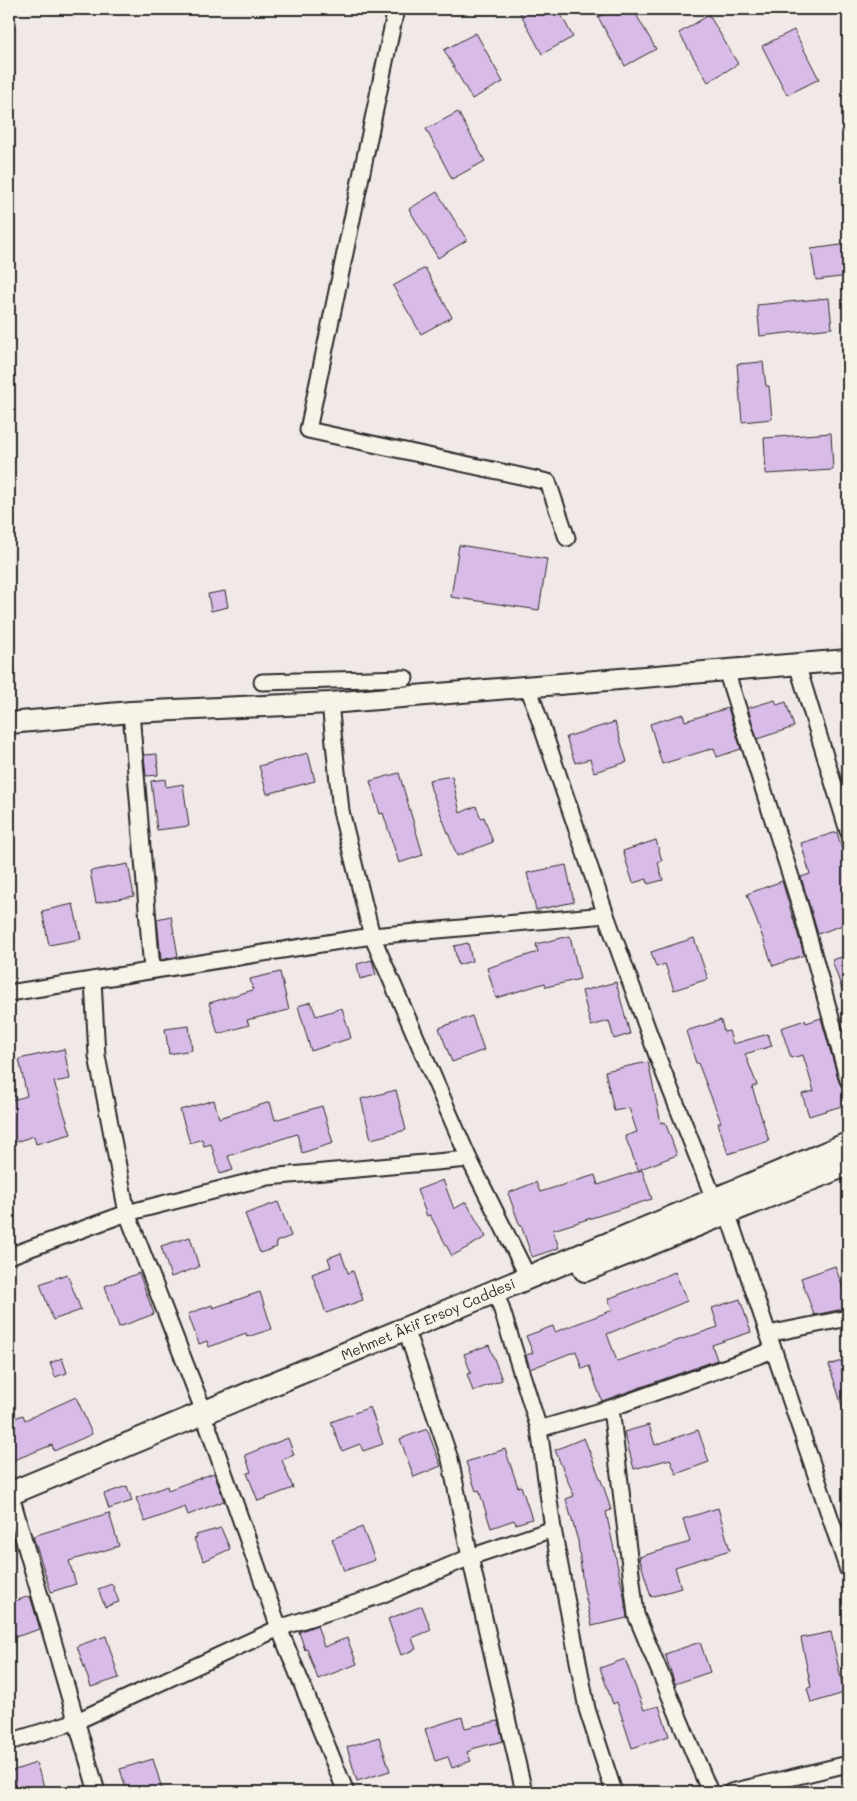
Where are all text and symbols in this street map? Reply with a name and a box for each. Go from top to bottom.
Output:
street label: Mehmet Âkif Ersoy Caddesi [338,1274,518,1364]

